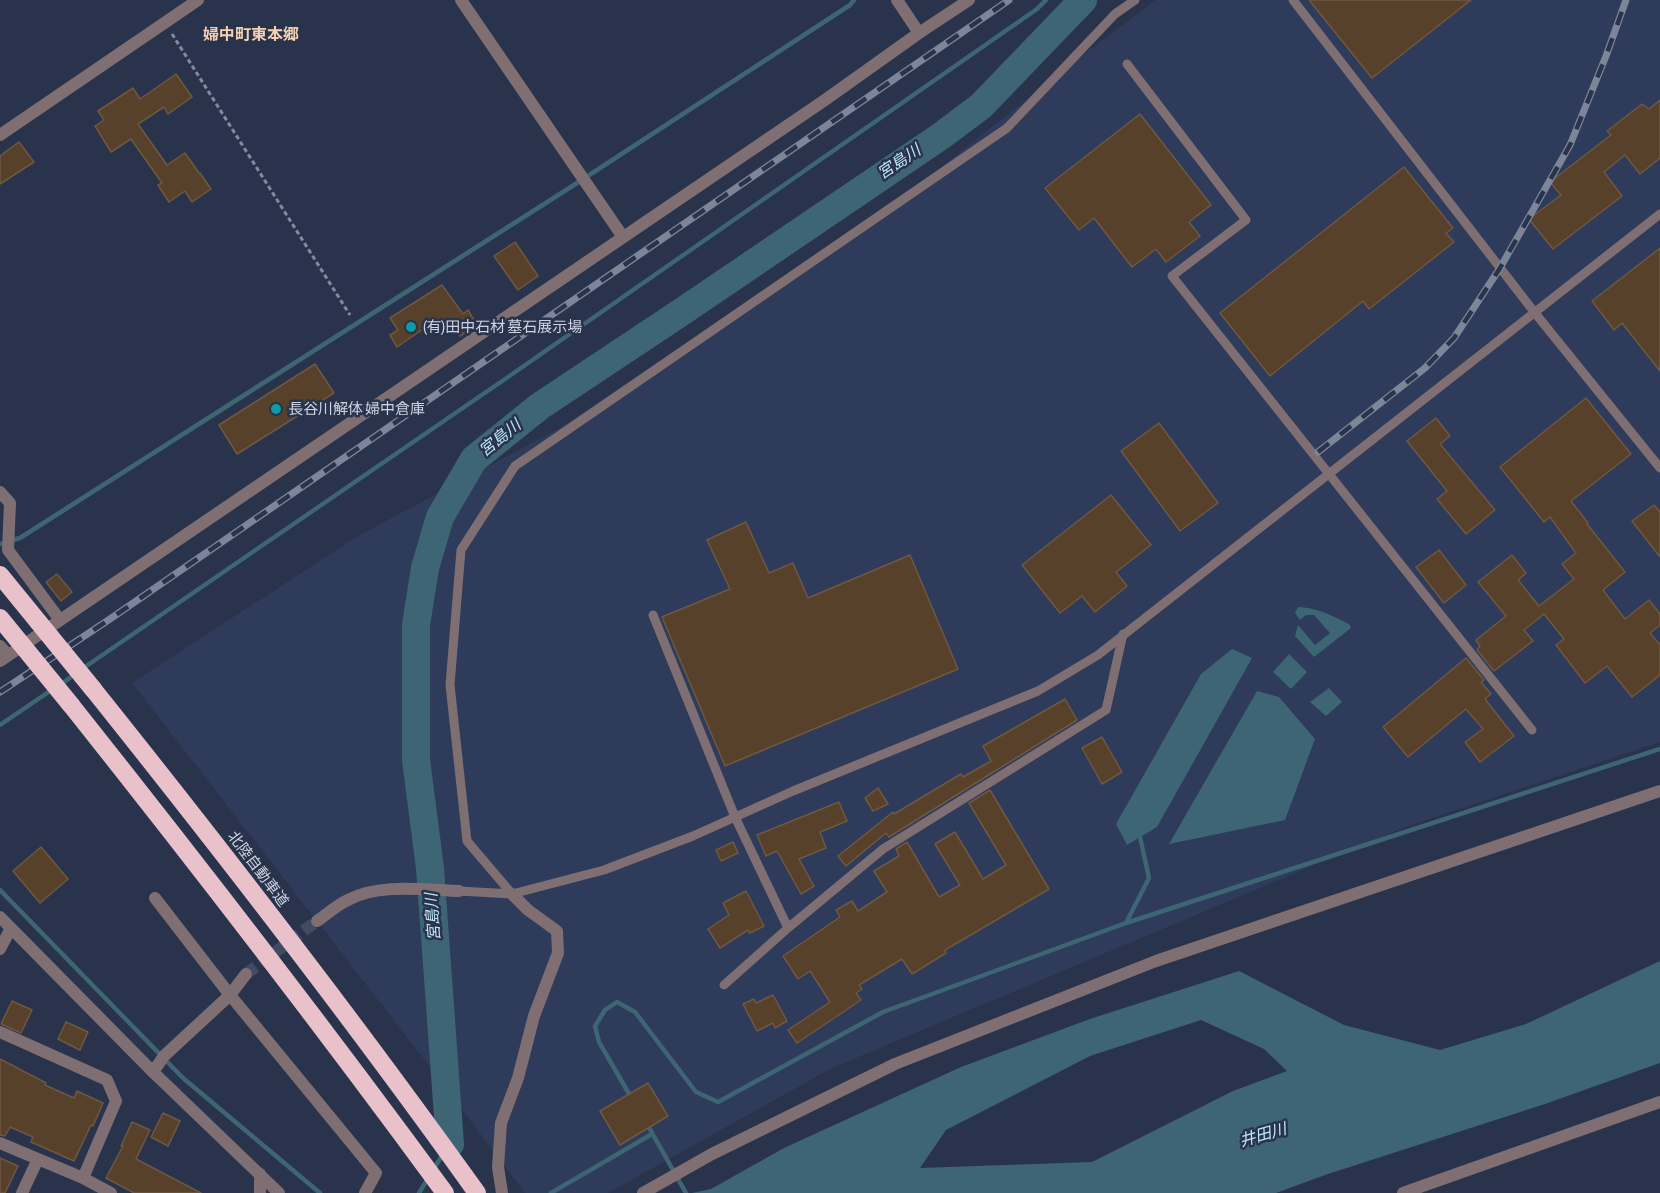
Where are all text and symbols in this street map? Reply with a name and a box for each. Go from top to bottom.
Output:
district label: 婦中町東本郷 [203,25,299,45]
water label: 宮島川 [874,141,924,183]
place label: (有)田中石材 墓石展示場 [423,318,582,336]
marker: (有)田中石材 墓石展示場 [404,320,418,334]
place label: 長谷川解体 婦中倉庫 [288,400,425,418]
marker: 長谷川解体 婦中倉庫 [269,402,283,416]
water label: 宮島川 [475,415,525,461]
street label: 北陸自動車道 [224,828,292,910]
water label: 宮島川 [422,892,444,942]
water label: 井田川 [1237,1119,1289,1151]

